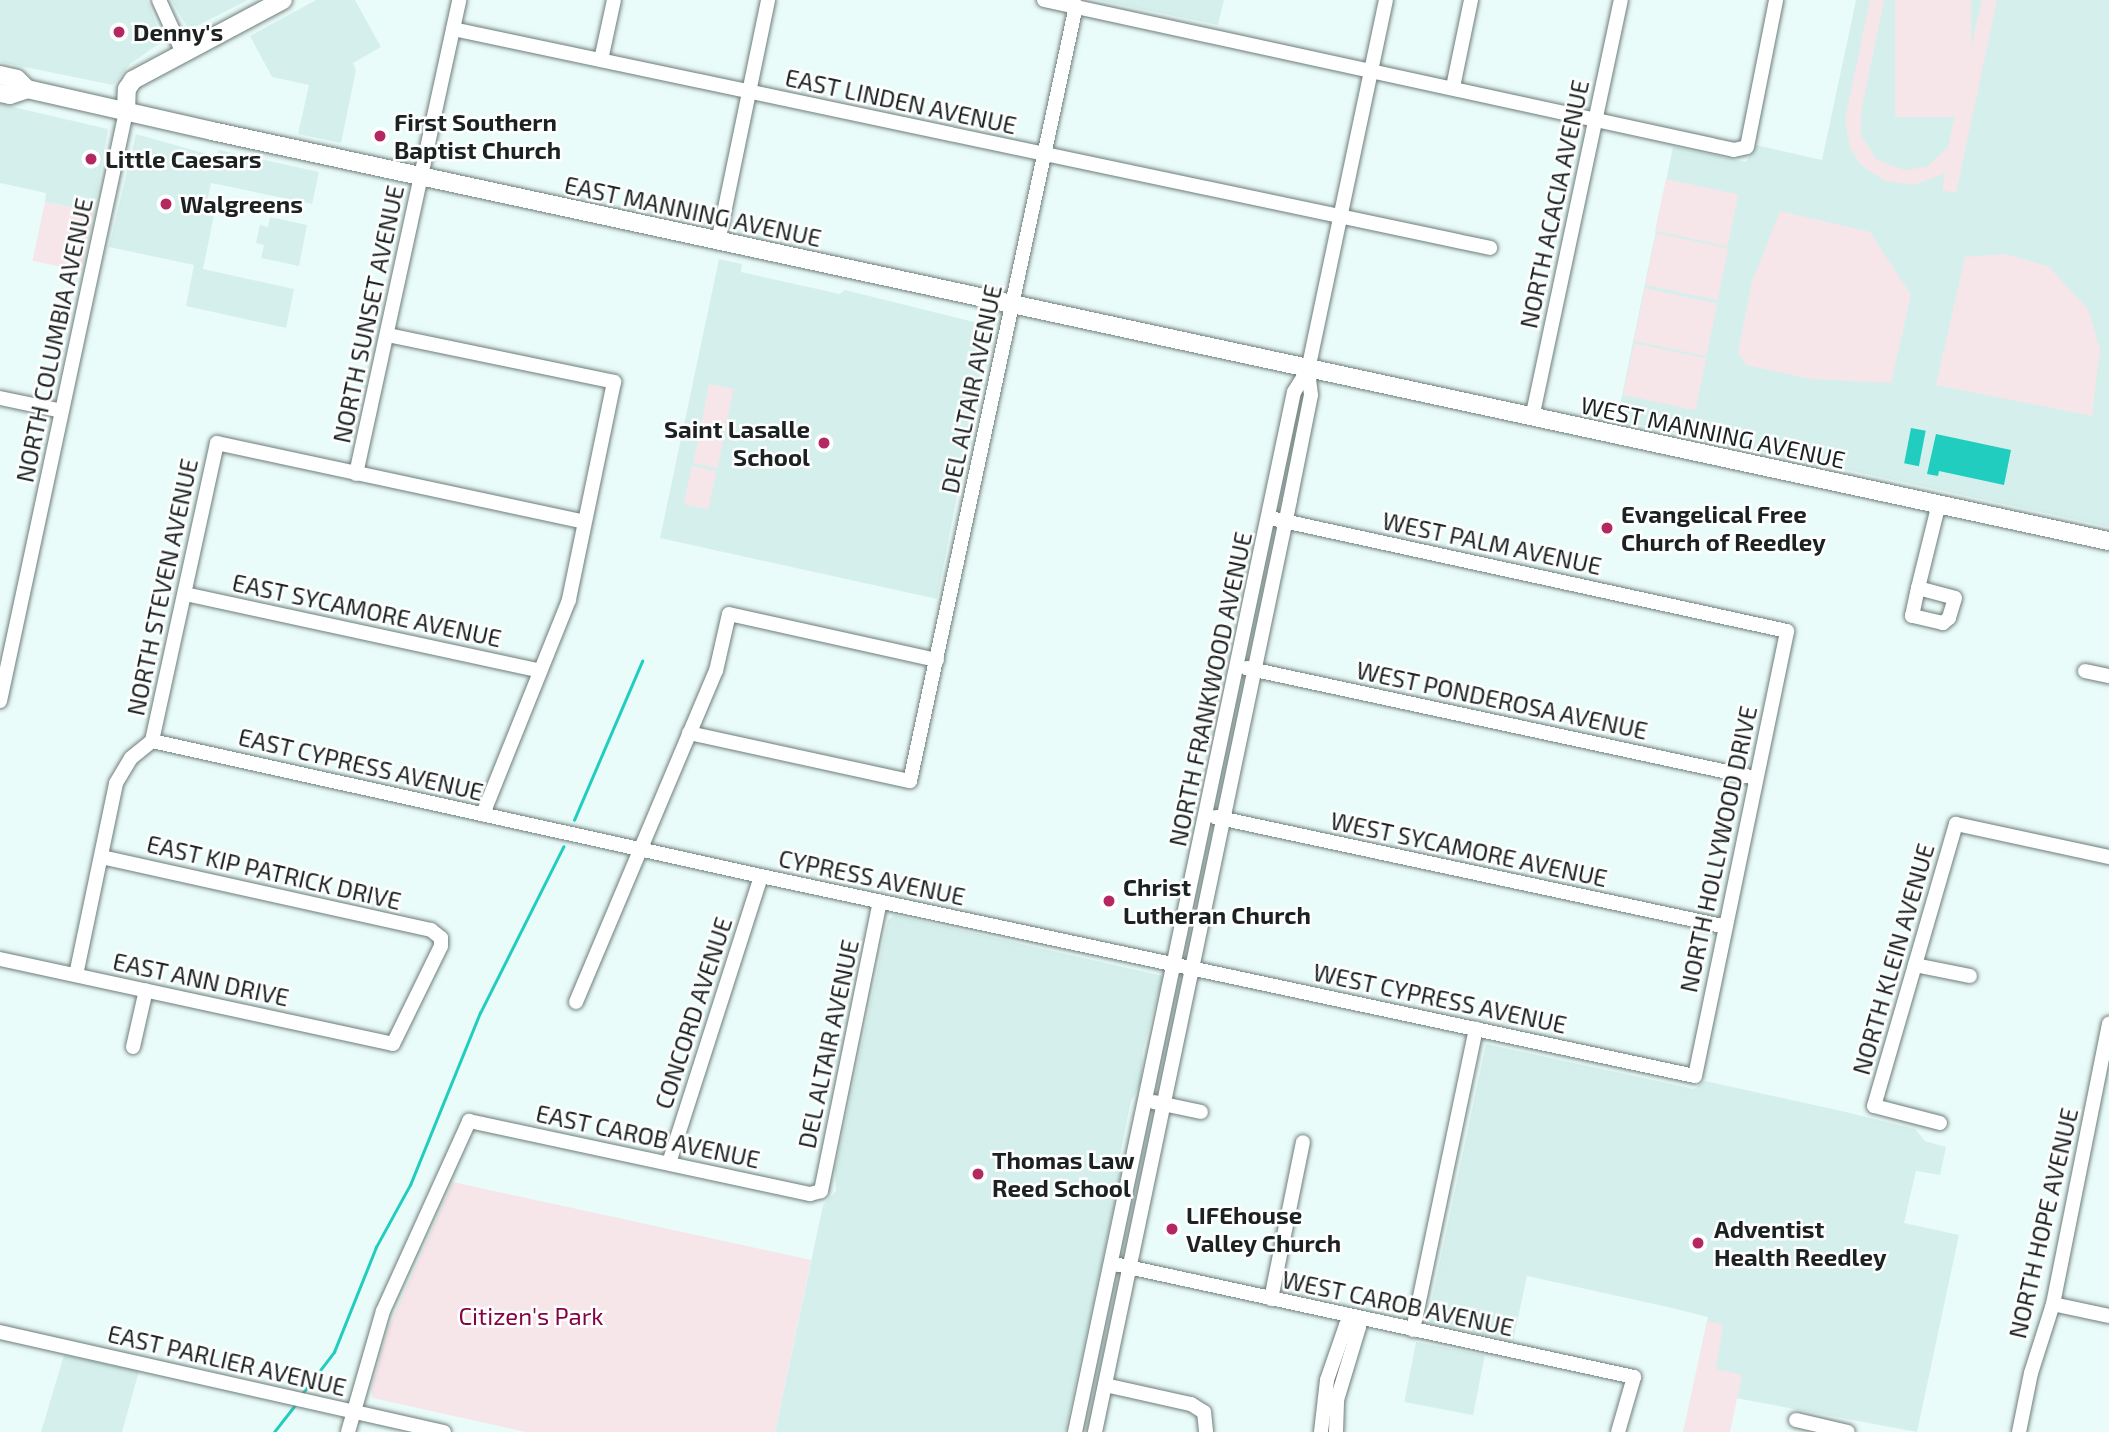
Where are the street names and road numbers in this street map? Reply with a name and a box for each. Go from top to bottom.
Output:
street label: EAST LINDEN AVENUE [782,62,1020,140]
street label: NORTH ACACIA AVENUE [1513,76,1595,332]
street label: EAST MANNING AVENUE [561,170,825,252]
street label: NORTH SUNSET AVENUE [326,182,410,446]
street label: NORTH COLUMBIA AVENUE [10,195,98,485]
street label: DEL ALTAIR AVENUE [935,281,1007,497]
street label: WEST MANNING AVENUE [1578,390,1848,474]
street label: NORTH STEVEN AVENUE [121,456,203,718]
street label: WEST PALM AVENUE [1379,506,1605,580]
street label: NORTH FRANKWOOD AVENUE [1163,529,1257,849]
street label: EAST SYCAMORE AVENUE [229,567,505,653]
street label: WEST PONDEROSA AVENUE [1353,655,1651,745]
street label: NORTH HOLLYWOOD DRIVE [1674,703,1762,995]
street label: EAST CYPRESS AVENUE [235,722,487,806]
street label: WEST SYCAMORE AVENUE [1327,805,1611,893]
street label: EAST KIP PATRICK DRIVE [143,829,405,915]
street label: NORTH KLEIN AVENUE [1846,840,1940,1078]
street label: CYPRESS AVENUE [776,843,968,911]
street label: CONCORD AVENUE [648,913,738,1113]
street label: DEL ALTAIR AVENUE [792,936,864,1152]
street label: EAST ANN DRIVE [110,946,292,1012]
street label: WEST CYPRESS AVENUE [1310,957,1570,1039]
street label: EAST CAROB AVENUE [533,1098,763,1174]
street label: NORTH HOPE AVENUE [2002,1105,2084,1341]
street label: WEST CAROB AVENUE [1279,1264,1517,1342]
street label: EAST PARLIER AVENUE [104,1318,350,1402]

